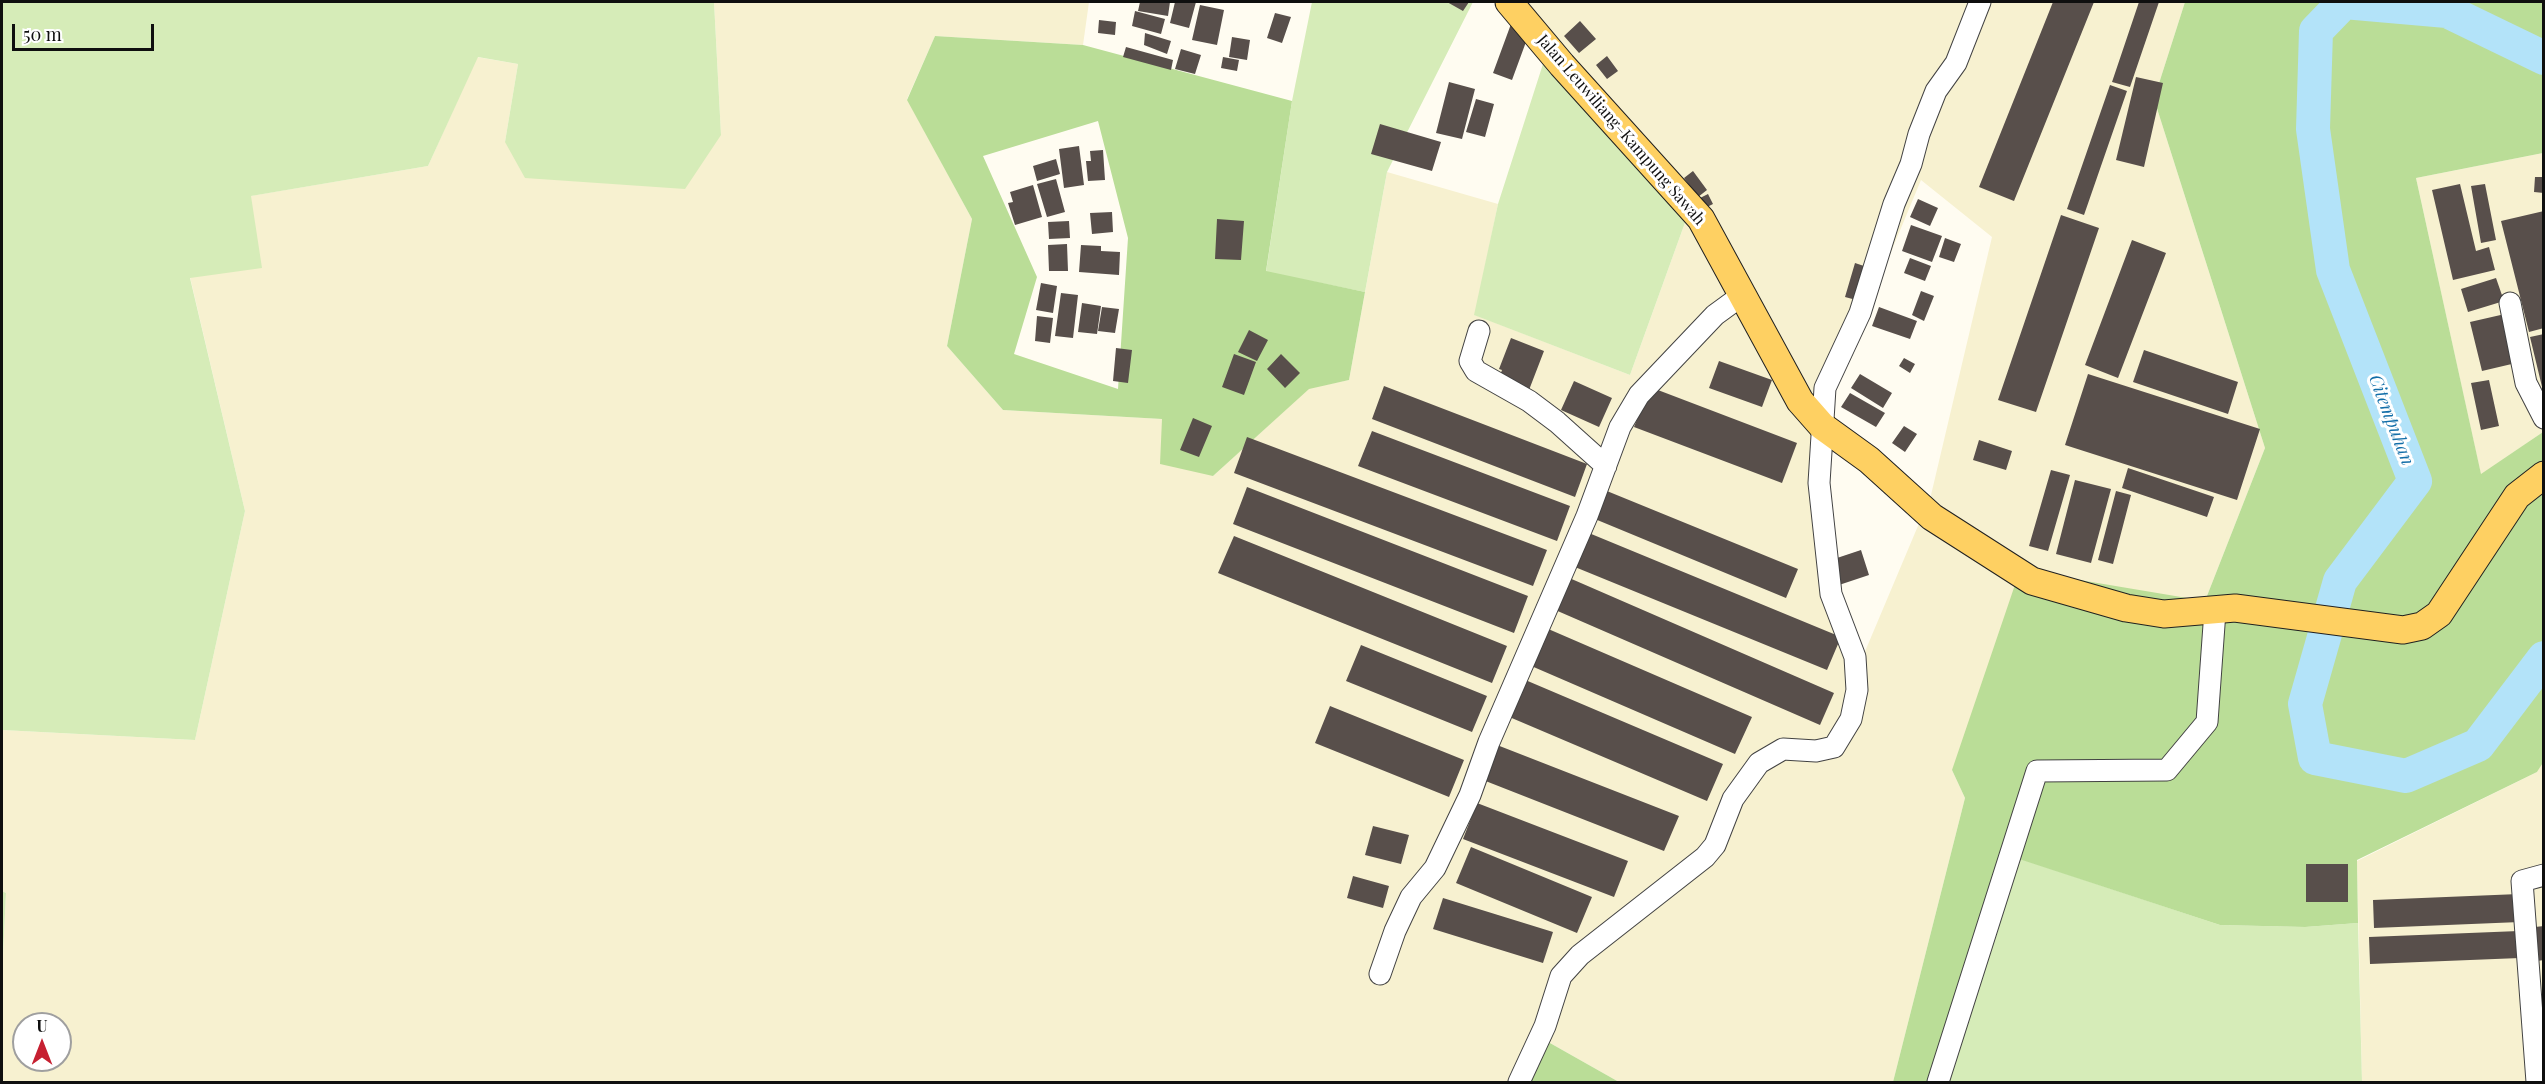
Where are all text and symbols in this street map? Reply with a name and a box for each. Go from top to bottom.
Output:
scale bar [15,12,158,50]
text: 50 m [23,22,62,46]
street label: Jalan Leuwiliang–Kampung Sawah [1533,31,1709,229]
water label: Citempuhan [2364,372,2418,468]
north arrow [12,1012,72,1072]
text: U [36,1015,48,1036]

